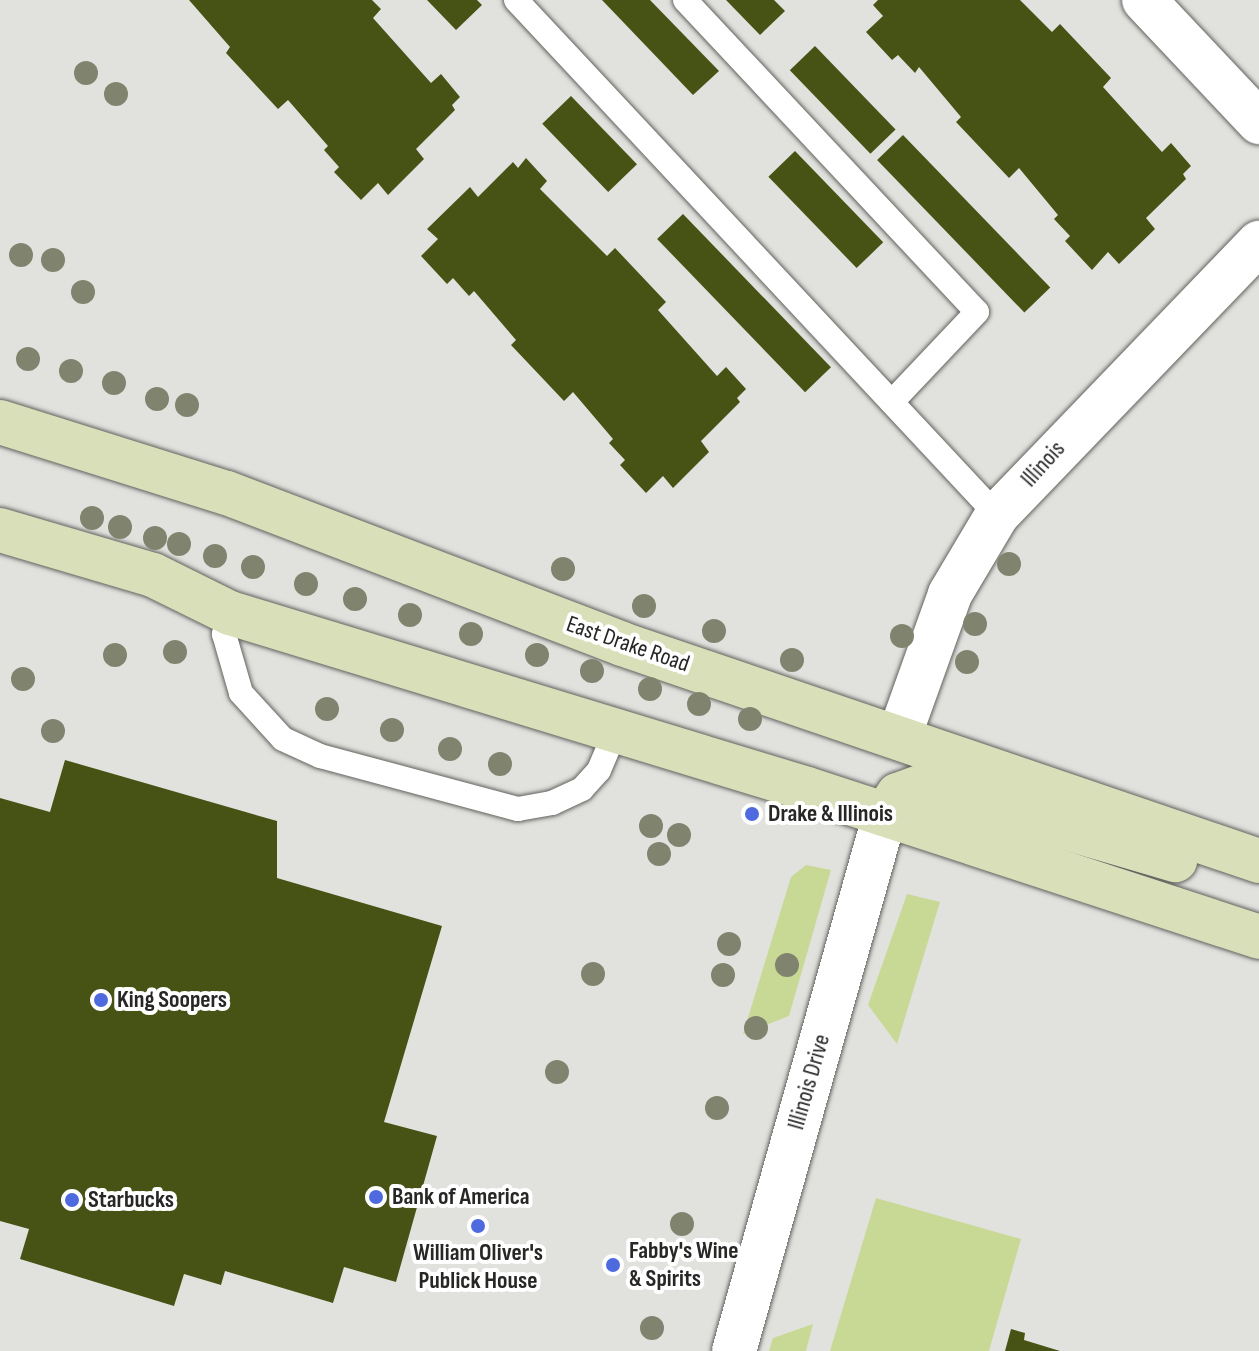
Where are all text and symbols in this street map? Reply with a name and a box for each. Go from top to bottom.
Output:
street label: Illinois [1015,435,1071,493]
street label: East Drake Road [563,609,693,679]
place label: Drake & Illinois [768,800,893,828]
marker: Drake & Illinois [743,805,761,823]
place label: King Soopers [117,986,227,1014]
marker: King Soopers [92,991,110,1009]
street label: Illinois Drive [782,1031,836,1133]
place label: Bank of America [392,1183,529,1211]
place label: Starbucks [88,1186,174,1214]
marker: Bank of America [367,1188,385,1206]
marker: Starbucks [63,1191,81,1209]
marker: William Oliver's Publick House [469,1217,487,1235]
place label: Fabby's Wine & Spirits [629,1237,738,1293]
place label: William Oliver's Publick House [413,1239,543,1295]
marker: Fabby's Wine & Spirits [604,1256,622,1274]

